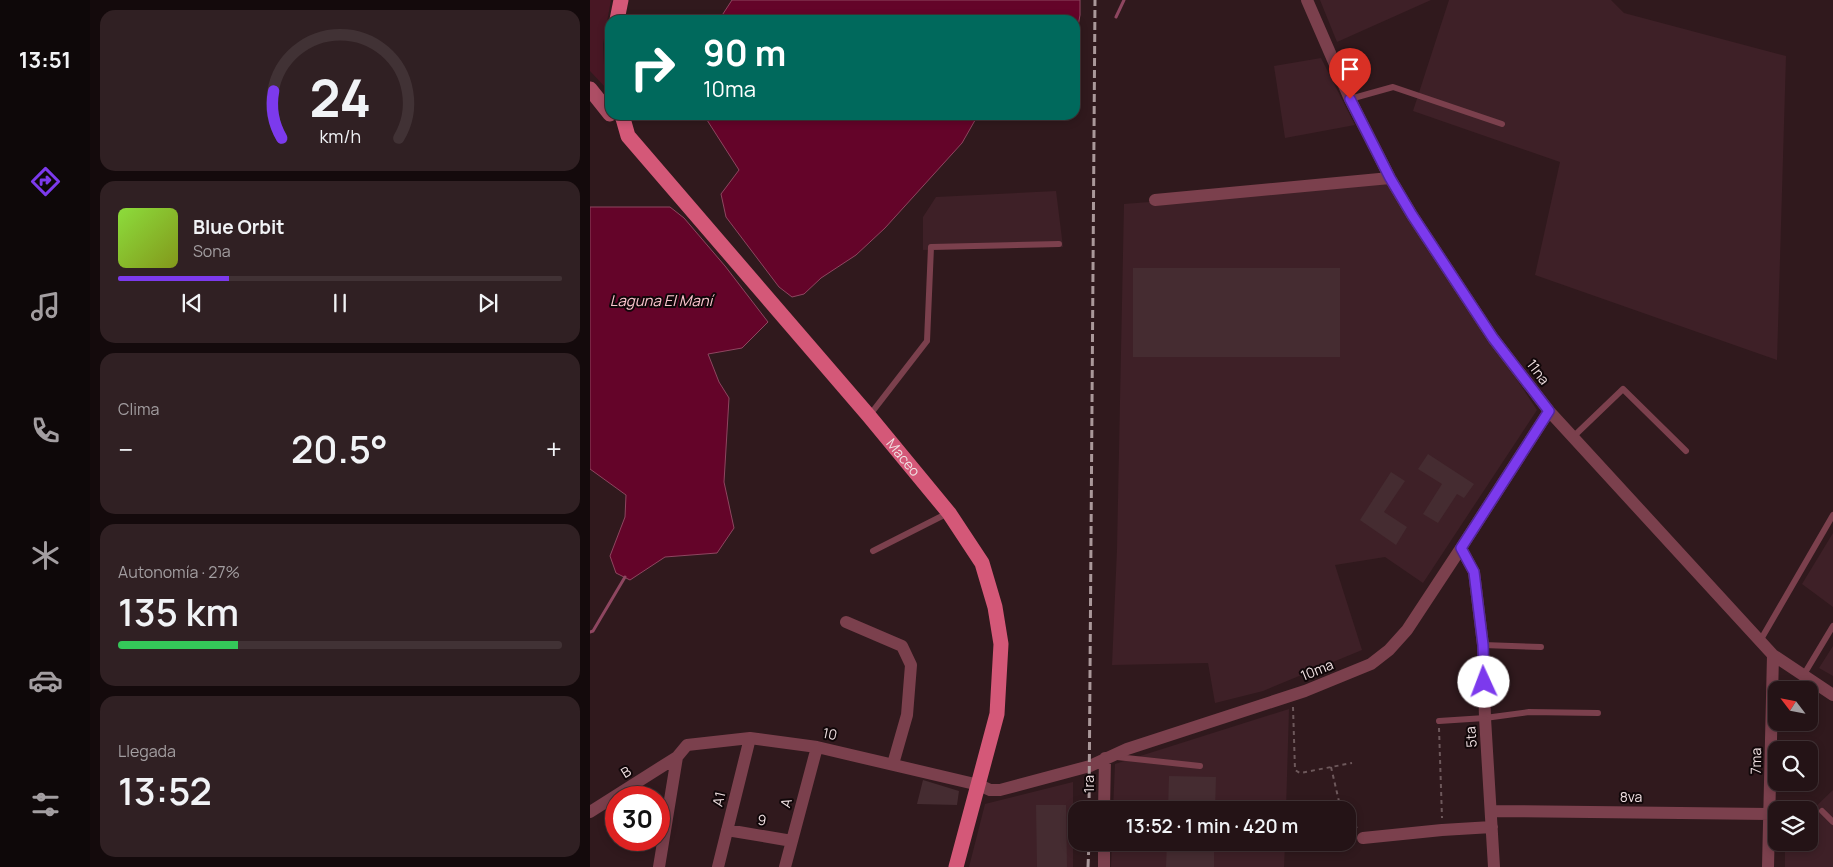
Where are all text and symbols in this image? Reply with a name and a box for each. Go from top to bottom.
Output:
text: 90 m [703,29,786,77]
icon: right [620,35,685,100]
text: 13:51 [19,45,71,75]
pin [1329,48,1371,99]
icon: arrive [1336,55,1364,83]
text: 24 [309,62,371,133]
text: 10ma [703,74,756,104]
text: km/h [319,124,361,148]
icon: directions [28,164,63,199]
text: Blue Orbit [193,214,285,240]
text: Sona [193,240,231,262]
icon: music [28,289,63,324]
icon: previous [178,289,206,317]
icon: pause [326,289,354,317]
icon: next [474,289,502,317]
water label: Laguna El Maní [610,290,716,311]
street label: 11na [1523,355,1554,388]
text: Clima [118,398,159,420]
icon: phone [28,413,63,448]
text: 20.5° [291,422,388,474]
text: − [118,430,133,468]
text: + [546,430,562,468]
street label: Maceo [882,434,925,480]
icon: climate [28,538,63,573]
text: Autonomía · 27% [118,561,240,583]
text: 135 km [118,585,239,637]
street label: 10ma [1298,654,1336,685]
position arrow [1457,655,1509,707]
icon: car [28,663,63,698]
north arrow [1768,681,1818,731]
map controls [1768,681,1818,851]
street label: 10 [821,723,839,744]
street label: 5ta [1460,726,1481,748]
text: Llegada [118,740,176,762]
button: search [1768,741,1818,791]
street label: 7ma [1746,747,1765,774]
street label: B [617,761,635,782]
text: 13:52 [118,764,212,816]
street label: 1ra [1079,775,1098,793]
speed limit sign: 30 [605,786,670,851]
icon: filters [28,787,63,822]
street label: 8va [1620,787,1642,806]
street label: A1 [708,790,729,808]
street label: A [775,796,796,810]
button: layers [1768,801,1818,851]
street label: 9 [756,809,768,830]
text: 13:52 · 1 min · 420 m [1126,813,1298,839]

